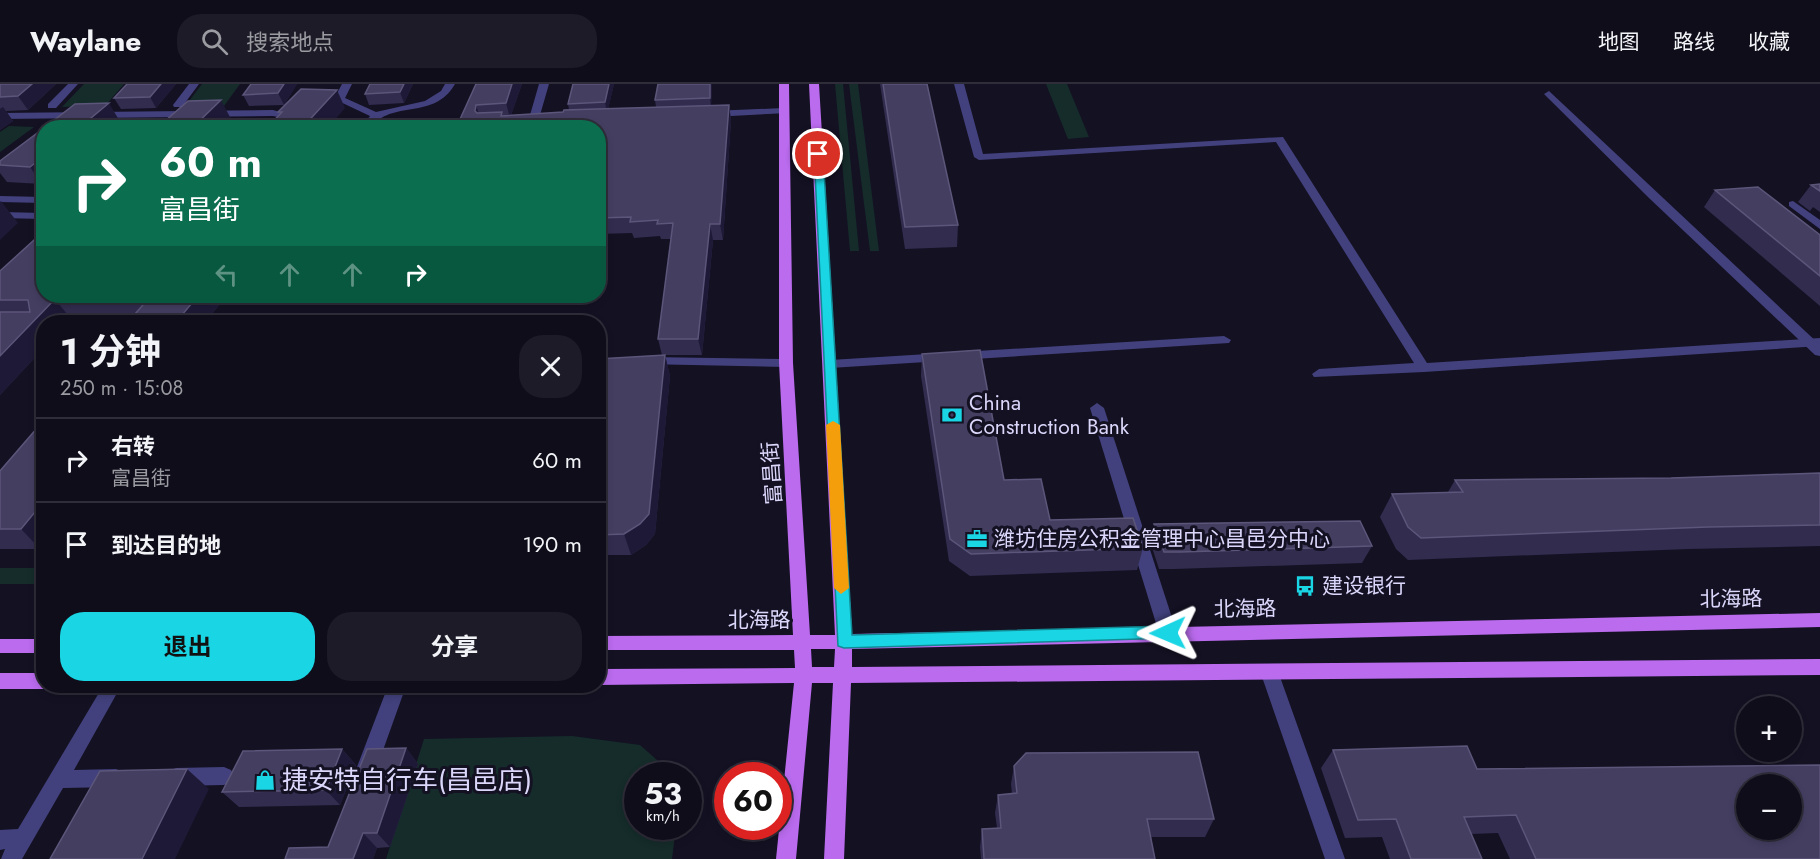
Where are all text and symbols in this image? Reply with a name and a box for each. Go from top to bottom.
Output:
search box [177,14,597,68]
text: Waylane [30,21,141,62]
icon: search [198,25,231,58]
text: 搜索地点 [246,26,334,58]
text: 地图 [1598,27,1640,57]
text: 路线 [1673,27,1715,57]
text: 收藏 [1748,27,1790,57]
pin [792,128,843,179]
text: 60 m [159,132,262,193]
icon: arrive [801,137,834,170]
icon: right [60,144,138,222]
text: 富昌街 [159,190,240,229]
icon: left [210,258,243,291]
icon: ahead [273,258,306,291]
icon: ahead [336,258,369,291]
icon: right [399,258,432,291]
text: 1 分钟 [60,325,161,377]
button: close [519,335,582,398]
text: 250 m · 15:08 [60,374,183,403]
place label: China Construction Bank [969,388,1130,442]
bank icon: China Construction Bank [940,403,964,427]
text: 右转 [111,430,155,462]
street label: 富昌街 [755,441,789,505]
icon: right [60,444,93,477]
text: 60 m [532,444,582,476]
text: 富昌街 [111,464,171,493]
place label: 潍坊住房公积金管理中心昌邑分中心 [994,524,1330,554]
office icon: 潍坊住房公积金管理中心昌邑分中心 [965,527,989,551]
icon: arrive [60,528,93,561]
text: 190 m [522,528,582,560]
text: 到达目的地 [111,529,221,561]
place label: 建设银行 [1322,571,1406,601]
bus stop icon: 建设银行 [1293,574,1317,598]
street label: 北海路 [1699,583,1763,615]
street label: 北海路 [1213,593,1277,625]
position arrow [1136,601,1200,665]
street label: 北海路 [728,605,791,635]
button: 退出 [60,612,315,681]
button: 分享 [327,612,582,681]
map controls [1736,696,1802,840]
button: + [1736,696,1802,762]
place label: 捷安特自行车(昌邑店) [282,761,532,799]
speed limit sign: 60 [714,762,792,840]
shop icon: 捷安特自行车(昌邑店) [253,768,277,792]
text: 53 [644,772,682,815]
button: − [1736,774,1802,840]
text: km/h [646,805,680,827]

